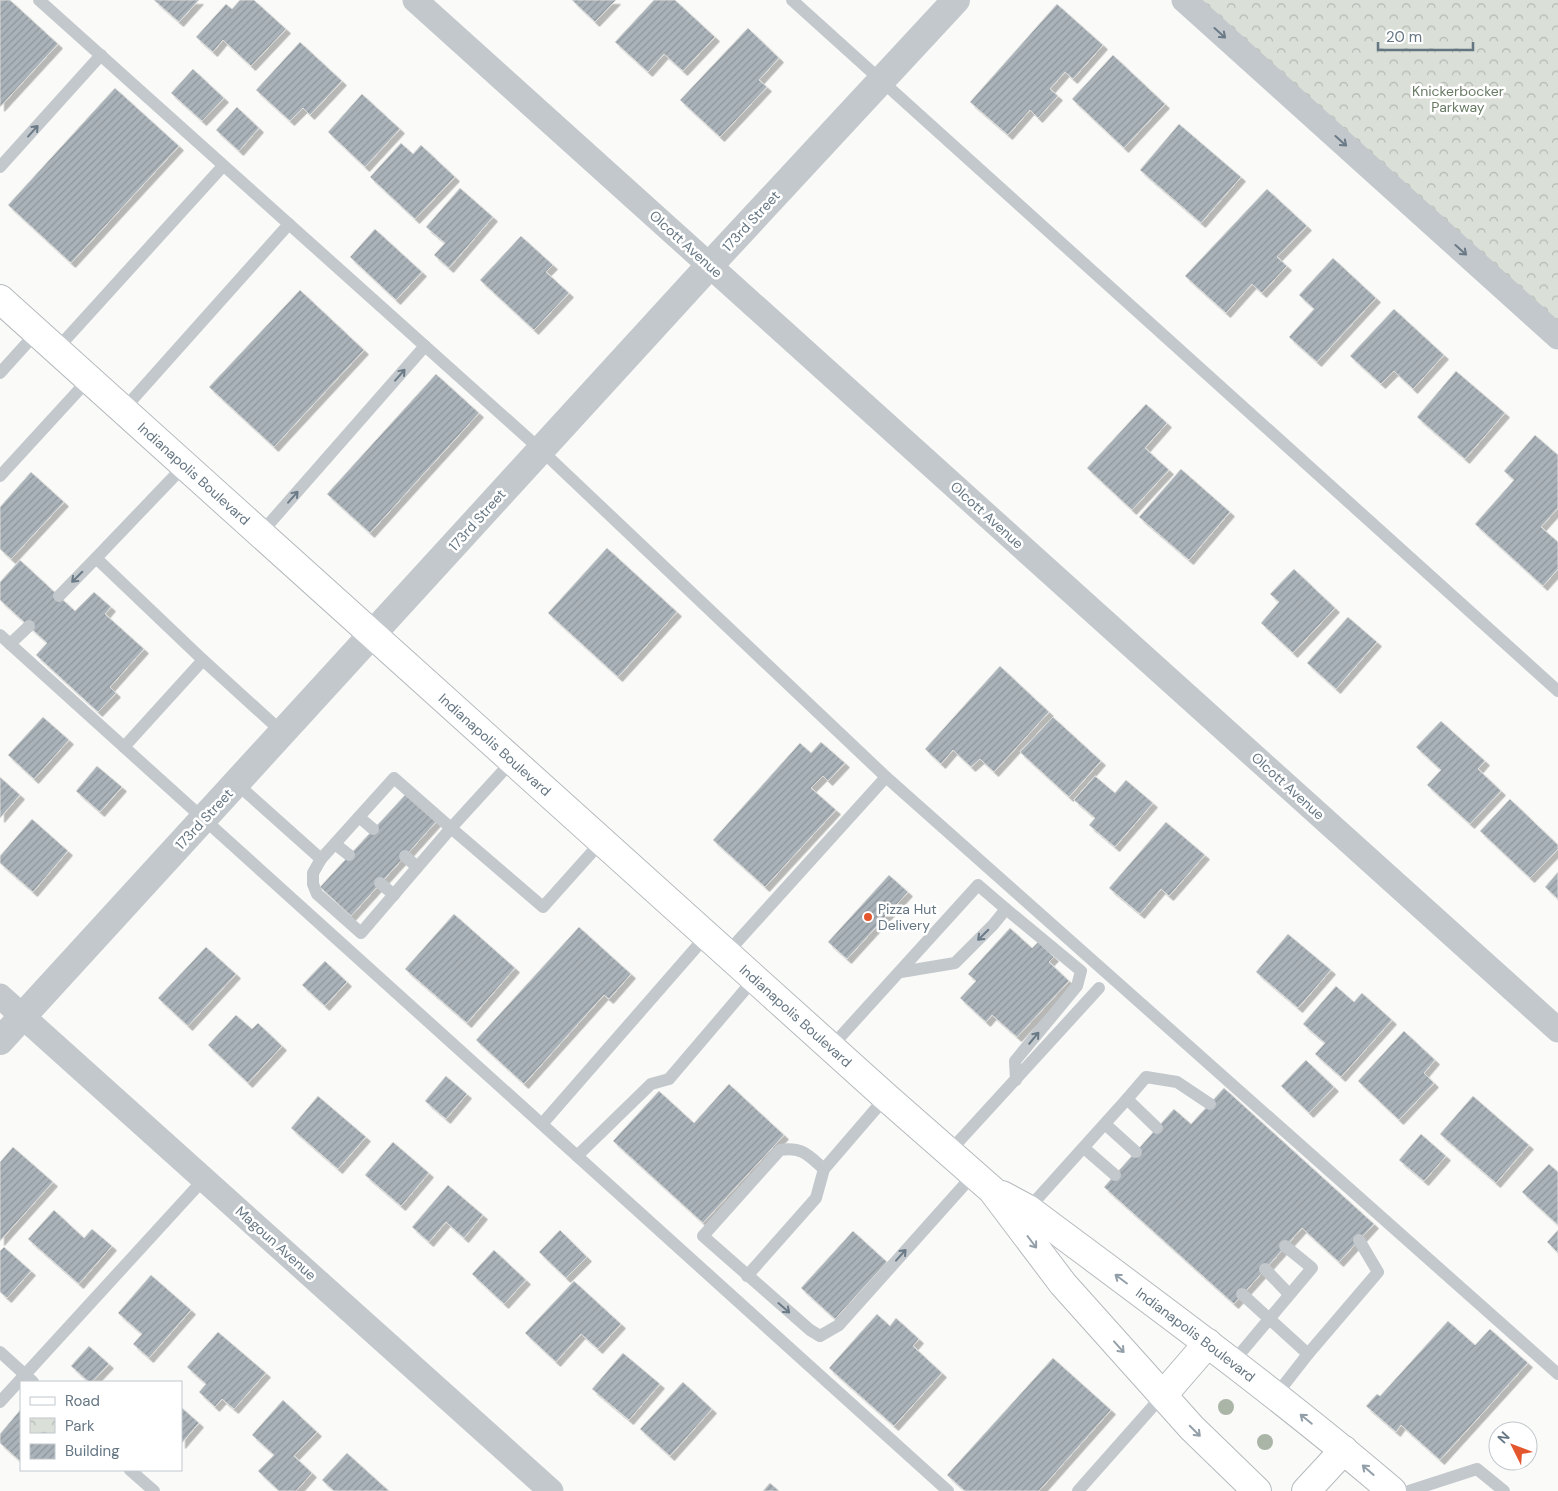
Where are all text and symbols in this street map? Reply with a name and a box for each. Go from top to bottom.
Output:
scale bar [1378,20,1473,52]
one-way arrow [1213,27,1226,38]
text: 20 m [1386,27,1422,47]
park label: Knickerbocker Parkway [1412,82,1504,116]
one-way arrow [27,124,39,137]
one-way arrow [1334,136,1347,147]
street label: 173rd Street [718,187,784,255]
street label: Olcott Avenue [646,206,726,282]
one-way arrow [1455,244,1468,256]
one-way arrow [395,368,406,381]
street label: Indianapolis Boulevard [134,418,254,529]
street label: Olcott Avenue [947,477,1027,553]
street label: 173rd Street [445,485,509,555]
one-way arrow [287,490,299,503]
one-way arrow [71,571,83,583]
street label: Indianapolis Boulevard [435,689,555,800]
street label: Olcott Avenue [1248,748,1328,824]
street label: 173rd Street [171,785,237,853]
place label: Pizza Hut Delivery [878,900,937,934]
marker: Pizza Hut Delivery [862,911,874,923]
one-way arrow [977,929,990,941]
street label: Indianapolis Boulevard [736,961,856,1071]
one-way arrow [1028,1032,1039,1045]
street label: Magoun Avenue [232,1202,320,1284]
one-way arrow [1026,1235,1037,1248]
one-way arrow [896,1249,907,1262]
one-way arrow [1114,1274,1128,1284]
street label: Indianapolis Boulevard [1132,1284,1259,1386]
one-way arrow [777,1302,790,1314]
one-way arrow [1113,1340,1125,1353]
legend [20,1381,182,1471]
text: Road [65,1391,100,1411]
one-way arrow [1300,1414,1313,1425]
text: Park [65,1416,95,1436]
north arrow [1488,1421,1538,1471]
one-way arrow [1189,1425,1202,1437]
text: N [1493,1427,1513,1447]
text: Building [65,1441,120,1461]
one-way arrow [1362,1465,1375,1476]

